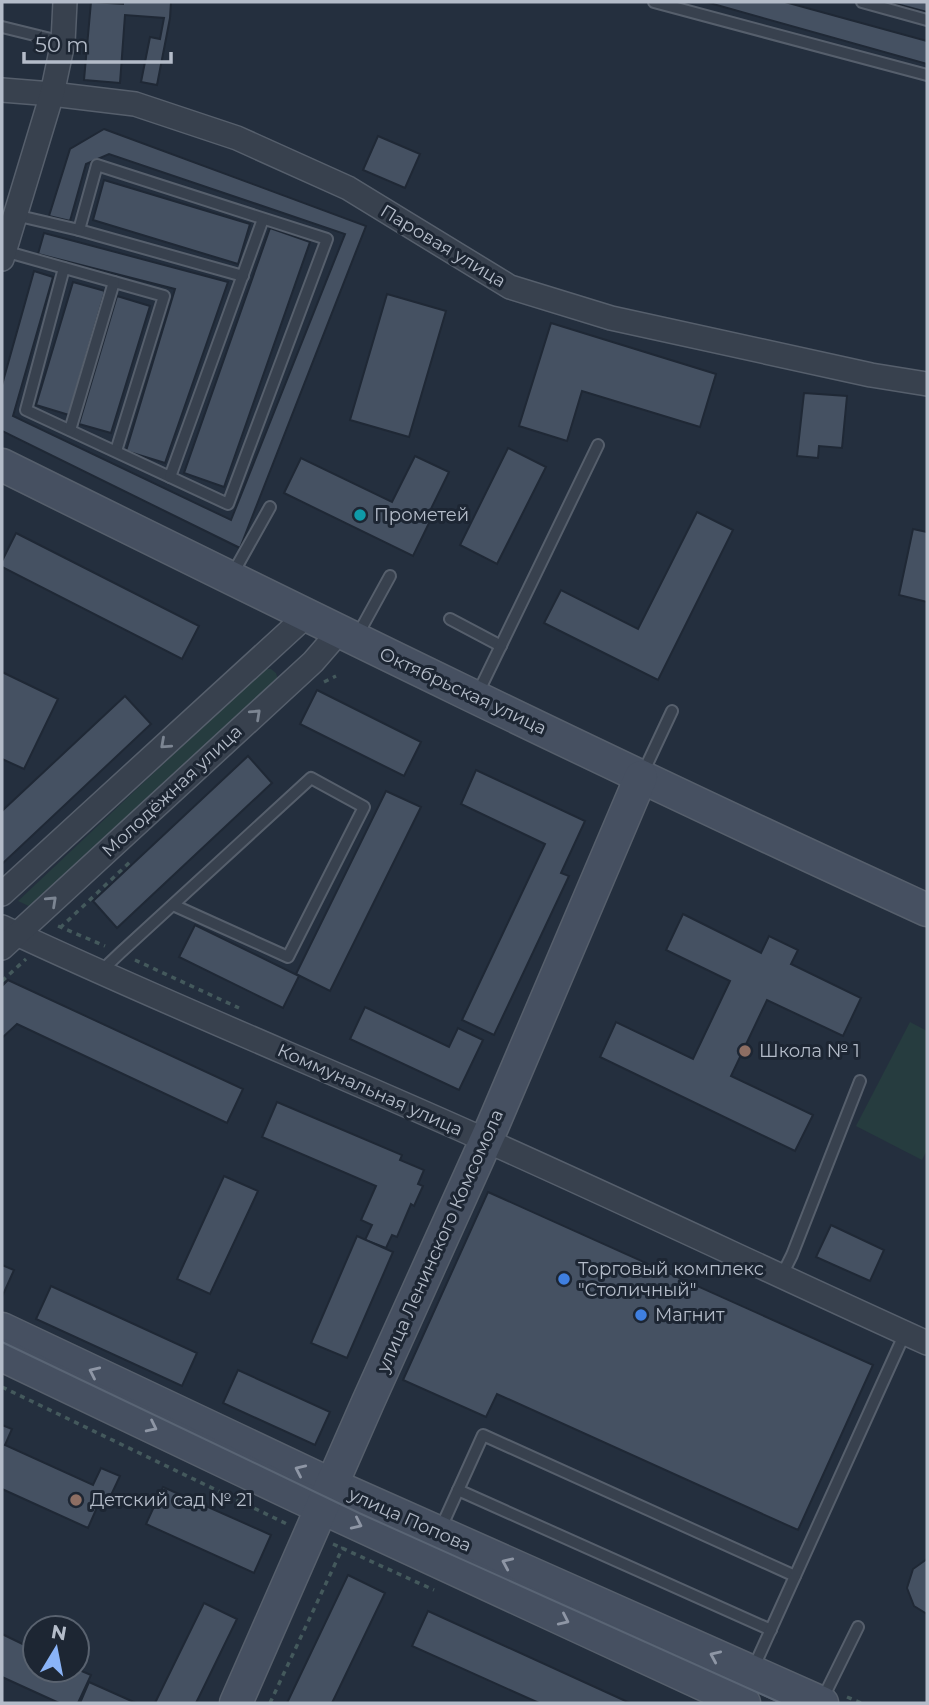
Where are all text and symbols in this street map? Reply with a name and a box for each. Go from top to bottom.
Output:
scale bar [24,21,172,65]
text: 50 m [35,32,89,57]
street label: Паровая улица [376,200,510,292]
place label: Прометей [374,504,469,526]
marker: Прометей [352,507,368,523]
street label: Октябрьская улица [376,643,550,739]
one-way arrow [248,710,261,723]
street label: Молодёжная улица [97,720,247,862]
one-way arrow [160,736,173,749]
one-way arrow [44,897,57,910]
street label: Коммунальная улица [274,1039,466,1141]
place label: Школа № 1 [759,1040,860,1062]
marker: Школа № 1 [737,1043,753,1059]
street label: улица Ленинского Комсомола [371,1106,508,1377]
place label: Торговый комплекс "Столичный" [578,1258,764,1301]
marker: Торговый комплекс "Столичный" [556,1271,572,1287]
place label: Магнит [655,1304,725,1326]
marker: Магнит [633,1307,649,1323]
one-way arrow [89,1367,101,1381]
one-way arrow [145,1419,157,1433]
one-way arrow [294,1464,307,1478]
street label: улица Попова [344,1483,475,1557]
place label: Детский сад № 21 [90,1489,253,1511]
marker: Детский сад № 21 [68,1492,84,1508]
one-way arrow [350,1516,362,1530]
one-way arrow [502,1557,514,1571]
one-way arrow [557,1612,569,1626]
north arrow [21,1614,91,1684]
text: N [49,1620,68,1645]
one-way arrow [710,1650,722,1664]

